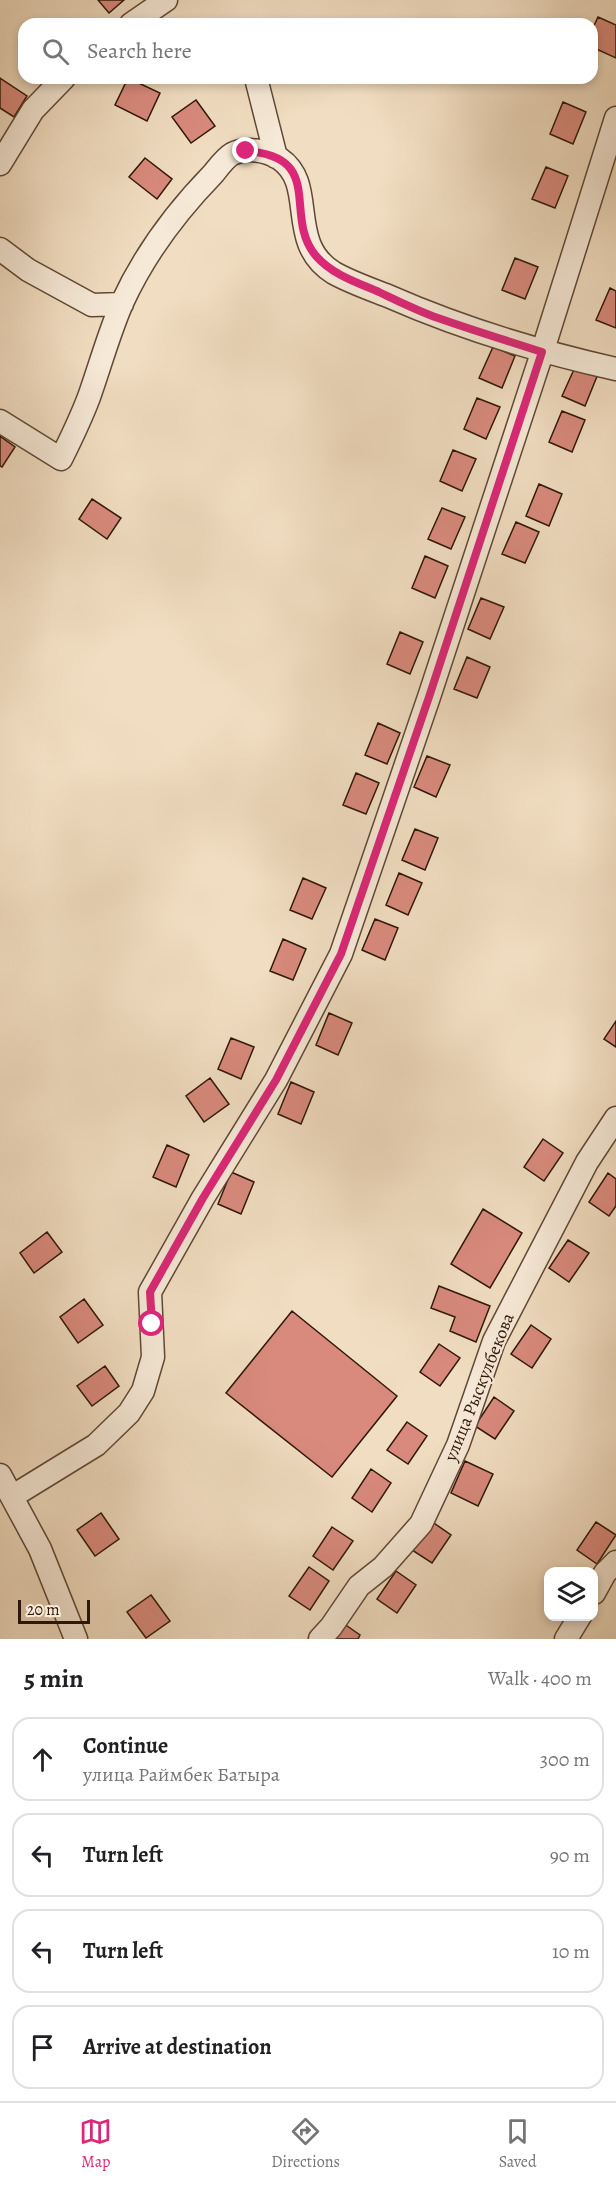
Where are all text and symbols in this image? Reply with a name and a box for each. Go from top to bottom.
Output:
search box [18,18,598,84]
icon: search [39,35,72,68]
text: Search here [87,36,192,66]
route end [232,137,258,163]
street label: улица Рыскулбекова [438,1309,520,1466]
route start [138,1310,164,1336]
map controls [544,1567,598,1621]
button: layers [544,1567,598,1621]
scale bar [18,1597,90,1624]
text: 20 m [27,1599,60,1621]
text: 5 min [24,1661,84,1696]
text: Walk · 400 m [488,1665,592,1692]
text: Continue [83,1731,168,1761]
icon: ahead [26,1743,59,1776]
text: 300 m [540,1746,590,1773]
text: улица Раймбек Батыра [83,1761,280,1788]
icon: left [26,1839,59,1872]
text: Turn left [83,1840,163,1870]
text: 90 m [550,1842,590,1869]
icon: left [26,1935,59,1968]
text: Turn left [83,1936,163,1966]
text: 10 m [552,1938,590,1965]
icon: arrive [26,2031,59,2064]
text: Arrive at destination [83,2032,272,2062]
tab: Map [79,2115,112,2173]
tab: Directions [271,2115,340,2173]
tab: Saved [499,2115,537,2173]

